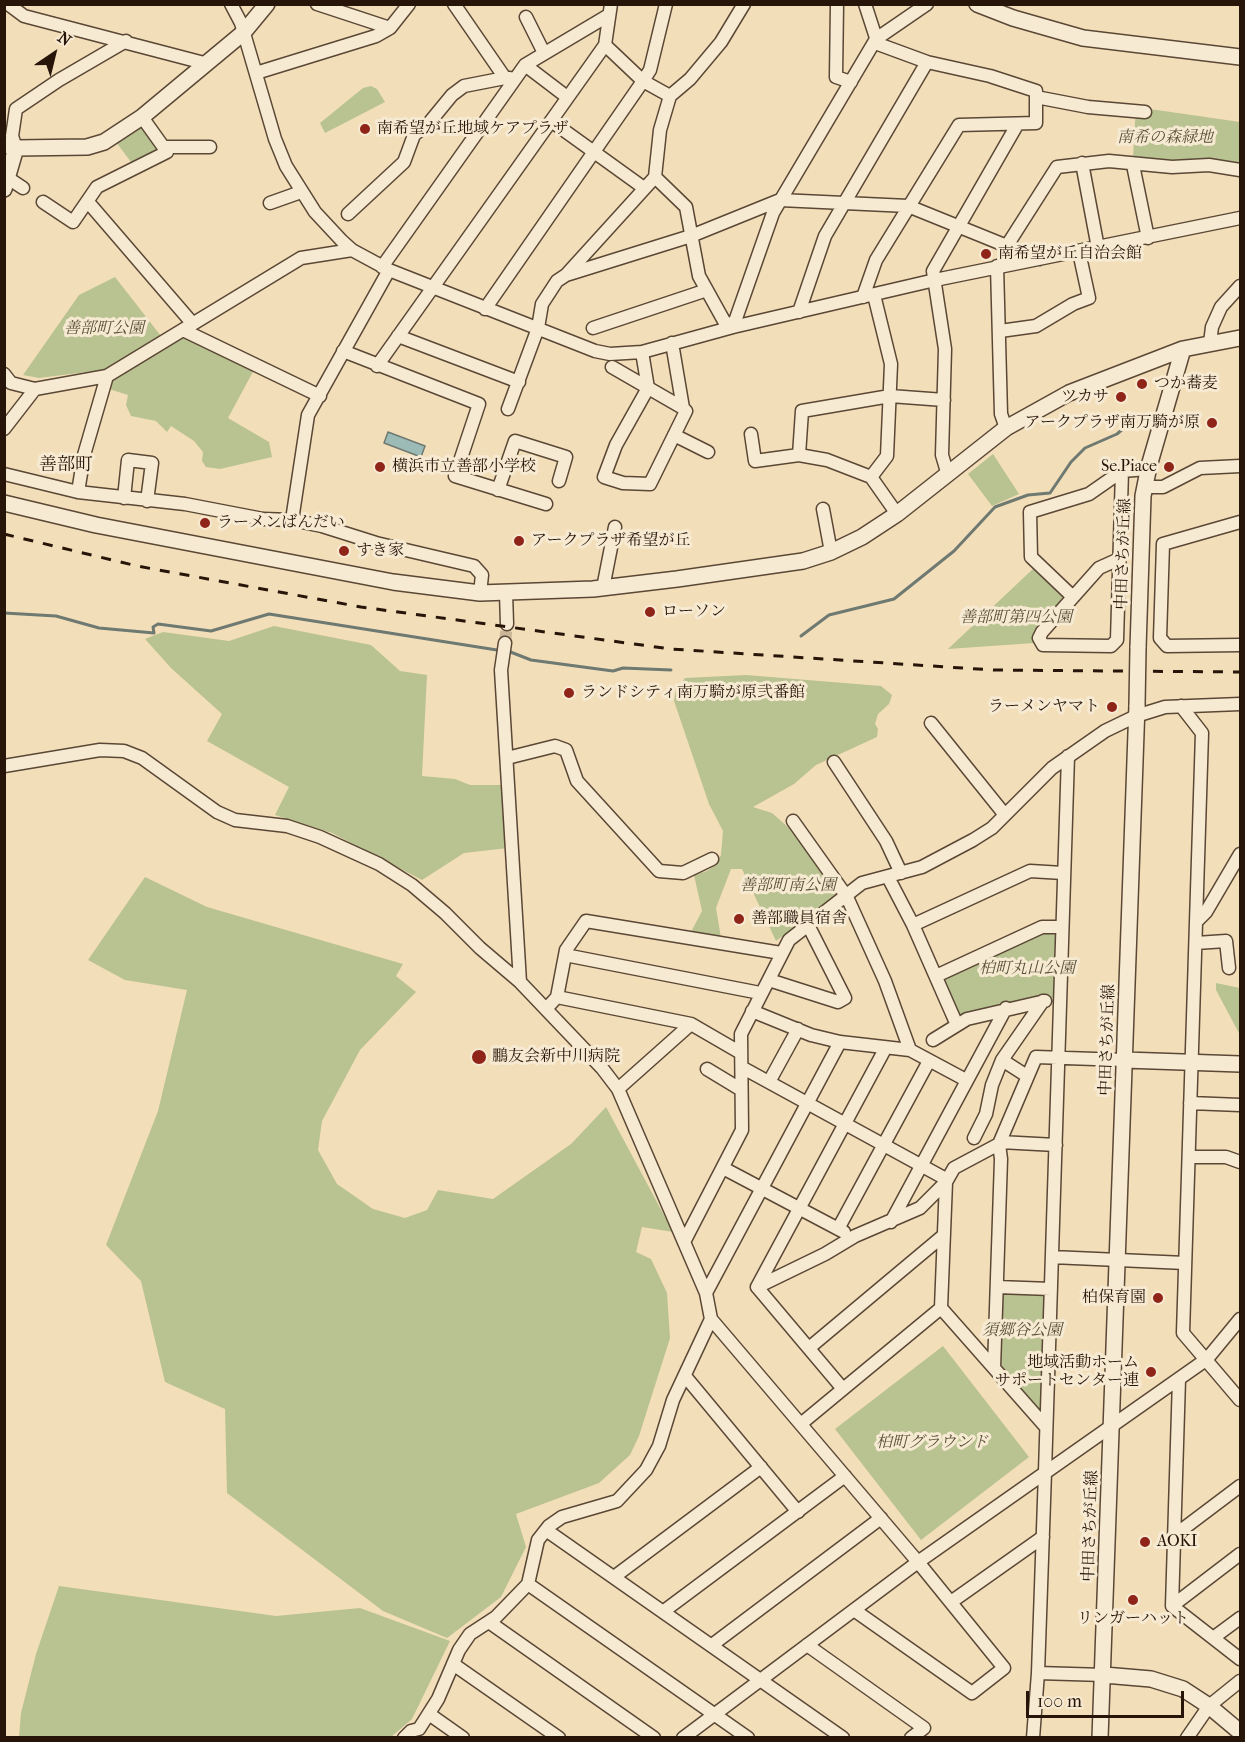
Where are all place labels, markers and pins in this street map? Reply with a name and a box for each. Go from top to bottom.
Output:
place label: 南希望が丘地域ケアプラザ [377,119,569,139]
marker: 南希望が丘地域ケアプラザ [358,122,372,136]
place label: 南希望が丘自治会館 [998,244,1142,264]
marker: 南希望が丘自治会館 [979,247,993,261]
place label: つか蕎麦 [1154,374,1218,394]
marker: つか蕎麦 [1135,377,1149,391]
place label: ツカサ [1061,387,1109,407]
marker: ツカサ [1114,390,1128,404]
place label: アークプラザ南万騎が原 [1024,413,1200,433]
marker: アークプラザ南万騎が原 [1205,416,1219,430]
place label: 横浜市立善部小学校 [392,457,536,477]
place label: Se.Piace [1101,457,1157,477]
marker: 横浜市立善部小学校 [373,460,387,474]
marker: Se.Piace [1162,460,1176,474]
place label: ラーメンばんだい [217,513,345,533]
marker: ラーメンばんだい [198,516,212,530]
place label: アークプラザ希望が丘 [531,531,691,551]
marker: アークプラザ希望が丘 [512,534,526,548]
place label: すき家 [356,541,404,561]
marker: すき家 [337,544,351,558]
place label: ローソン [662,602,726,622]
marker: ローソン [643,605,657,619]
place label: ランドシティ南万騎が原弐番館 [581,683,805,703]
marker: ランドシティ南万騎が原弐番館 [562,686,576,700]
place label: ラーメンヤマト [988,697,1100,717]
marker: ラーメンヤマト [1105,700,1119,714]
place label: 善部職員宿舎 [751,909,847,929]
marker: 善部職員宿舎 [732,912,746,926]
place label: 鵬友会新中川病院 [492,1047,620,1067]
marker: 鵬友会新中川病院 [470,1048,488,1066]
place label: 柏保育園 [1082,1288,1146,1308]
marker: 柏保育園 [1151,1291,1165,1305]
place label: 地域活動ホーム サポートセンター連 [995,1353,1139,1391]
marker: 地域活動ホーム サポートセンター連 [1144,1365,1158,1379]
place label: AOKI [1157,1532,1197,1552]
marker: AOKI [1138,1535,1152,1549]
marker: リンガーハット [1126,1593,1140,1607]
place label: リンガーハット [1077,1609,1189,1629]

